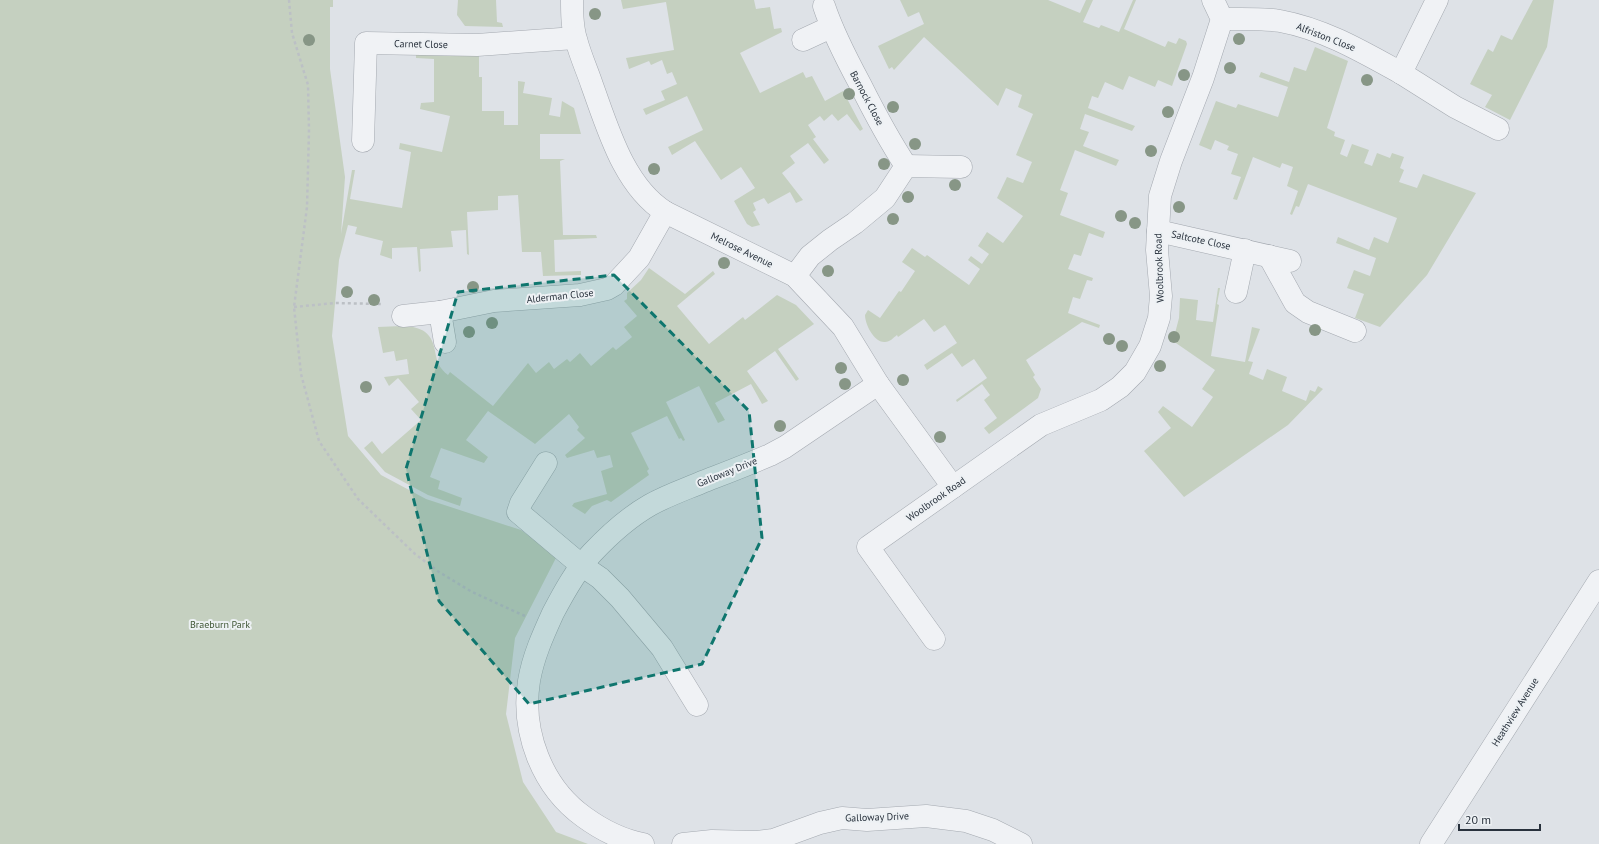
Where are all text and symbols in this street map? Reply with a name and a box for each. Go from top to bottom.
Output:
street label: Alfriston Close [1295,20,1357,54]
street label: Carnet Close [394,37,448,51]
street label: Barnock Close [847,68,887,128]
street label: Saltcote Close [1170,227,1232,253]
street label: Melrose Avenue [709,229,775,271]
street label: Woolbrook Road [1151,233,1167,303]
street label: Alderman Close [526,286,594,306]
street label: Galloway Drive [695,454,759,490]
street label: Woolbrook Road [904,474,968,524]
park label: Braeburn Park [190,618,250,631]
street label: Heathview Avenue [1489,675,1541,749]
scale bar [1459,806,1540,832]
street label: Galloway Drive [845,809,909,825]
text: 20 m [1465,812,1491,827]

